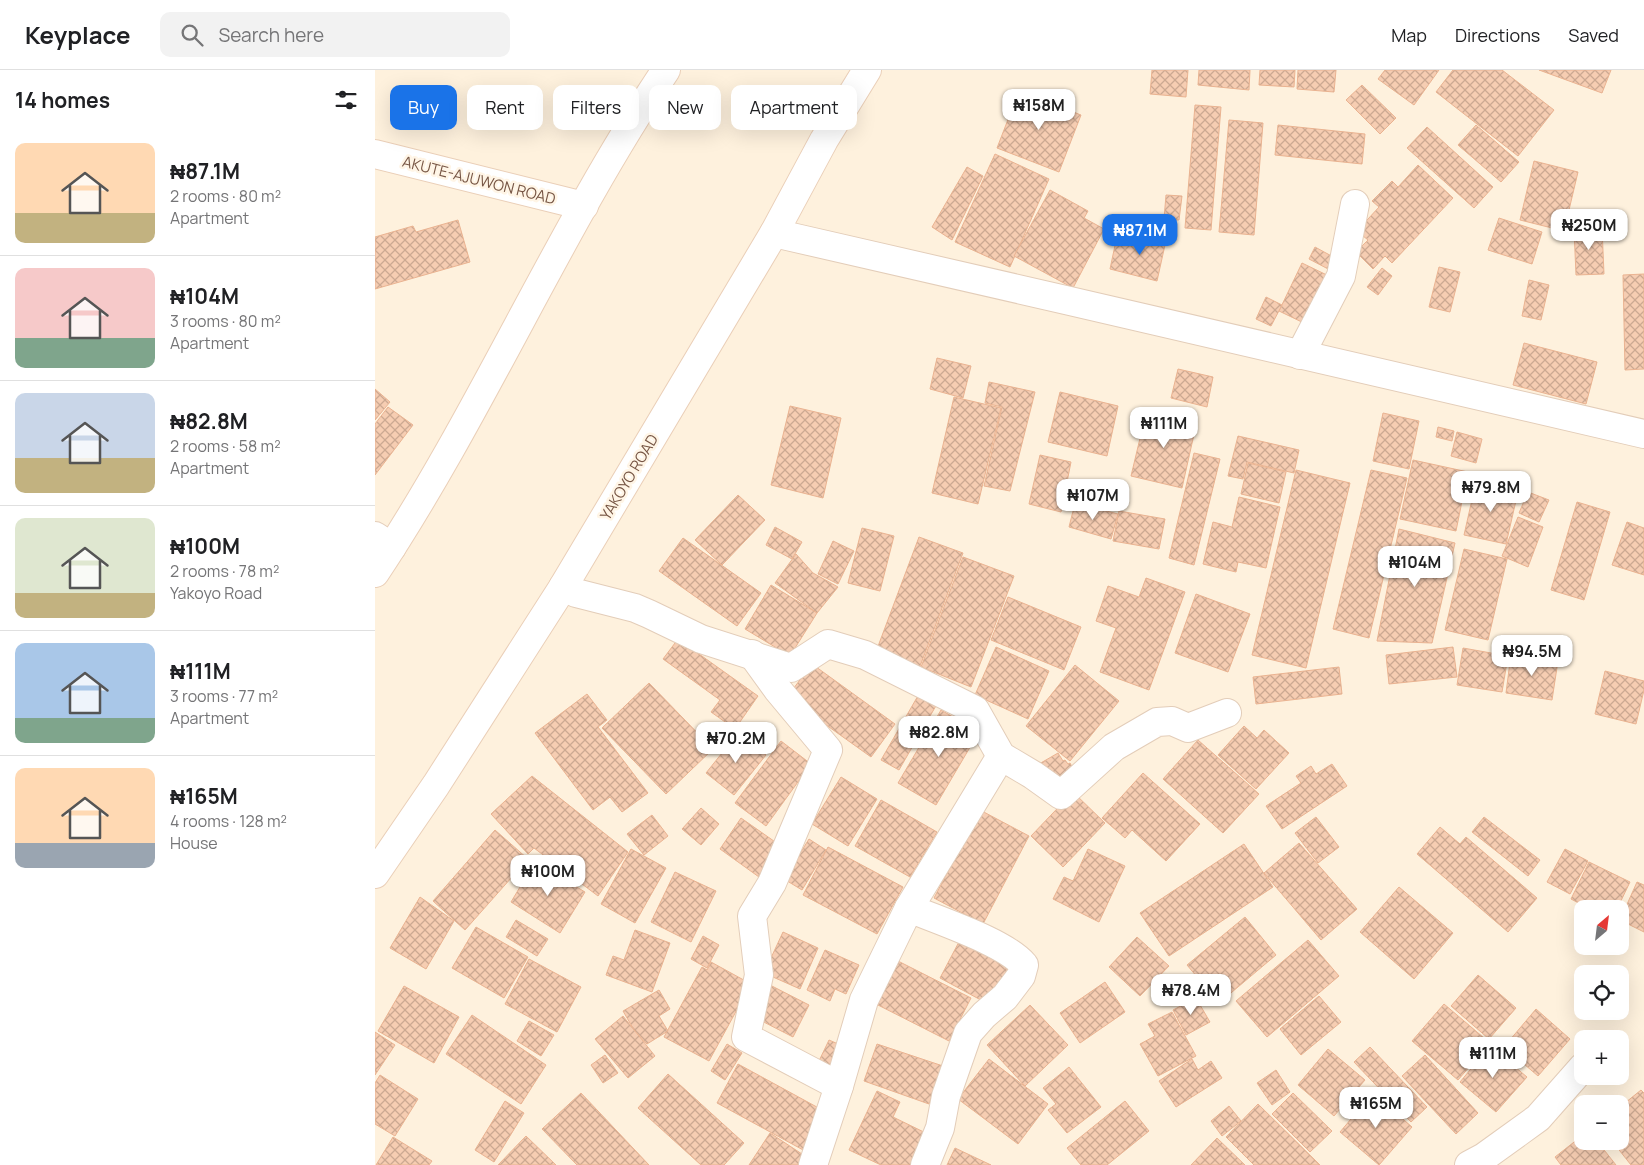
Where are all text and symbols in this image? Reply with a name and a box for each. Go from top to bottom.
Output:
search box [160,12,510,57]
text: Keyplace [25,18,130,51]
icon: search [178,21,206,49]
text: Search here [218,22,324,48]
text: Map [1391,23,1427,47]
text: Directions [1455,23,1540,47]
text: Saved [1568,23,1619,47]
chip: Buy [390,85,457,130]
chip: Rent [467,85,543,130]
chip: Filters [553,85,639,130]
chip: New [649,85,721,130]
chip: Apartment [731,85,857,130]
text: 14 homes [15,86,110,114]
icon: filters [332,86,360,114]
pin: ₦158M [1004,88,1074,131]
text: ₦158M [1013,94,1065,116]
street label: AKUTE-AJUWON ROAD [400,151,558,209]
text: ₦87.1M [170,157,240,185]
icon: home [55,163,115,223]
text: 2 rooms · 80 m² [170,185,281,207]
text: Apartment [170,207,249,229]
pin: ₦250M [1554,208,1624,251]
pin: ₦87.1M [1099,214,1181,256]
text: ₦250M [1562,214,1616,236]
text: ₦87.1M [1113,219,1167,241]
text: ₦104M [170,282,239,310]
icon: home [55,288,115,348]
text: 3 rooms · 80 m² [170,310,281,332]
text: Apartment [170,332,249,354]
pin: ₦111M [1129,406,1199,449]
text: ₦82.8M [170,407,248,435]
text: ₦111M [1141,412,1187,434]
icon: home [55,413,115,473]
street label: YAKOYO ROAD [595,430,663,524]
text: 2 rooms · 58 m² [170,435,281,457]
text: Apartment [170,457,249,479]
pin: ₦79.8M [1450,470,1532,513]
text: ₦79.8M [1462,476,1520,498]
pin: ₦107M [1058,478,1128,521]
text: ₦107M [1067,484,1119,506]
text: ₦100M [170,532,240,560]
icon: home [55,538,115,598]
pin: ₦104M [1380,546,1450,588]
text: ₦104M [1389,551,1441,573]
text: 2 rooms · 78 m² [170,560,279,582]
text: Yakoyo Road [170,582,262,604]
pin: ₦94.5M [1491,634,1573,677]
text: ₦94.5M [1503,640,1561,662]
text: ₦111M [170,657,231,685]
icon: home [55,663,115,723]
text: 3 rooms · 77 m² [170,685,278,707]
text: Apartment [170,707,249,729]
pin: ₦82.8M [898,716,980,758]
text: ₦82.8M [909,721,969,743]
pin: ₦70.2M [695,722,777,764]
text: ₦70.2M [707,727,765,749]
text: ₦165M [170,782,238,810]
icon: home [55,788,115,848]
text: 4 rooms · 128 m² [170,810,287,832]
text: House [170,832,218,854]
pin: ₦100M [513,854,583,897]
text: ₦100M [521,860,575,882]
north arrow [1574,900,1629,955]
map controls [1574,900,1629,1150]
button: locate [1574,965,1629,1020]
pin: ₦78.4M [1150,974,1232,1016]
text: ₦78.4M [1162,979,1220,1001]
button: + [1574,1030,1629,1085]
pin: ₦111M [1458,1036,1528,1079]
text: ₦111M [1470,1042,1516,1064]
pin: ₦165M [1341,1086,1411,1129]
text: ₦165M [1350,1092,1402,1114]
button: − [1574,1095,1629,1150]

